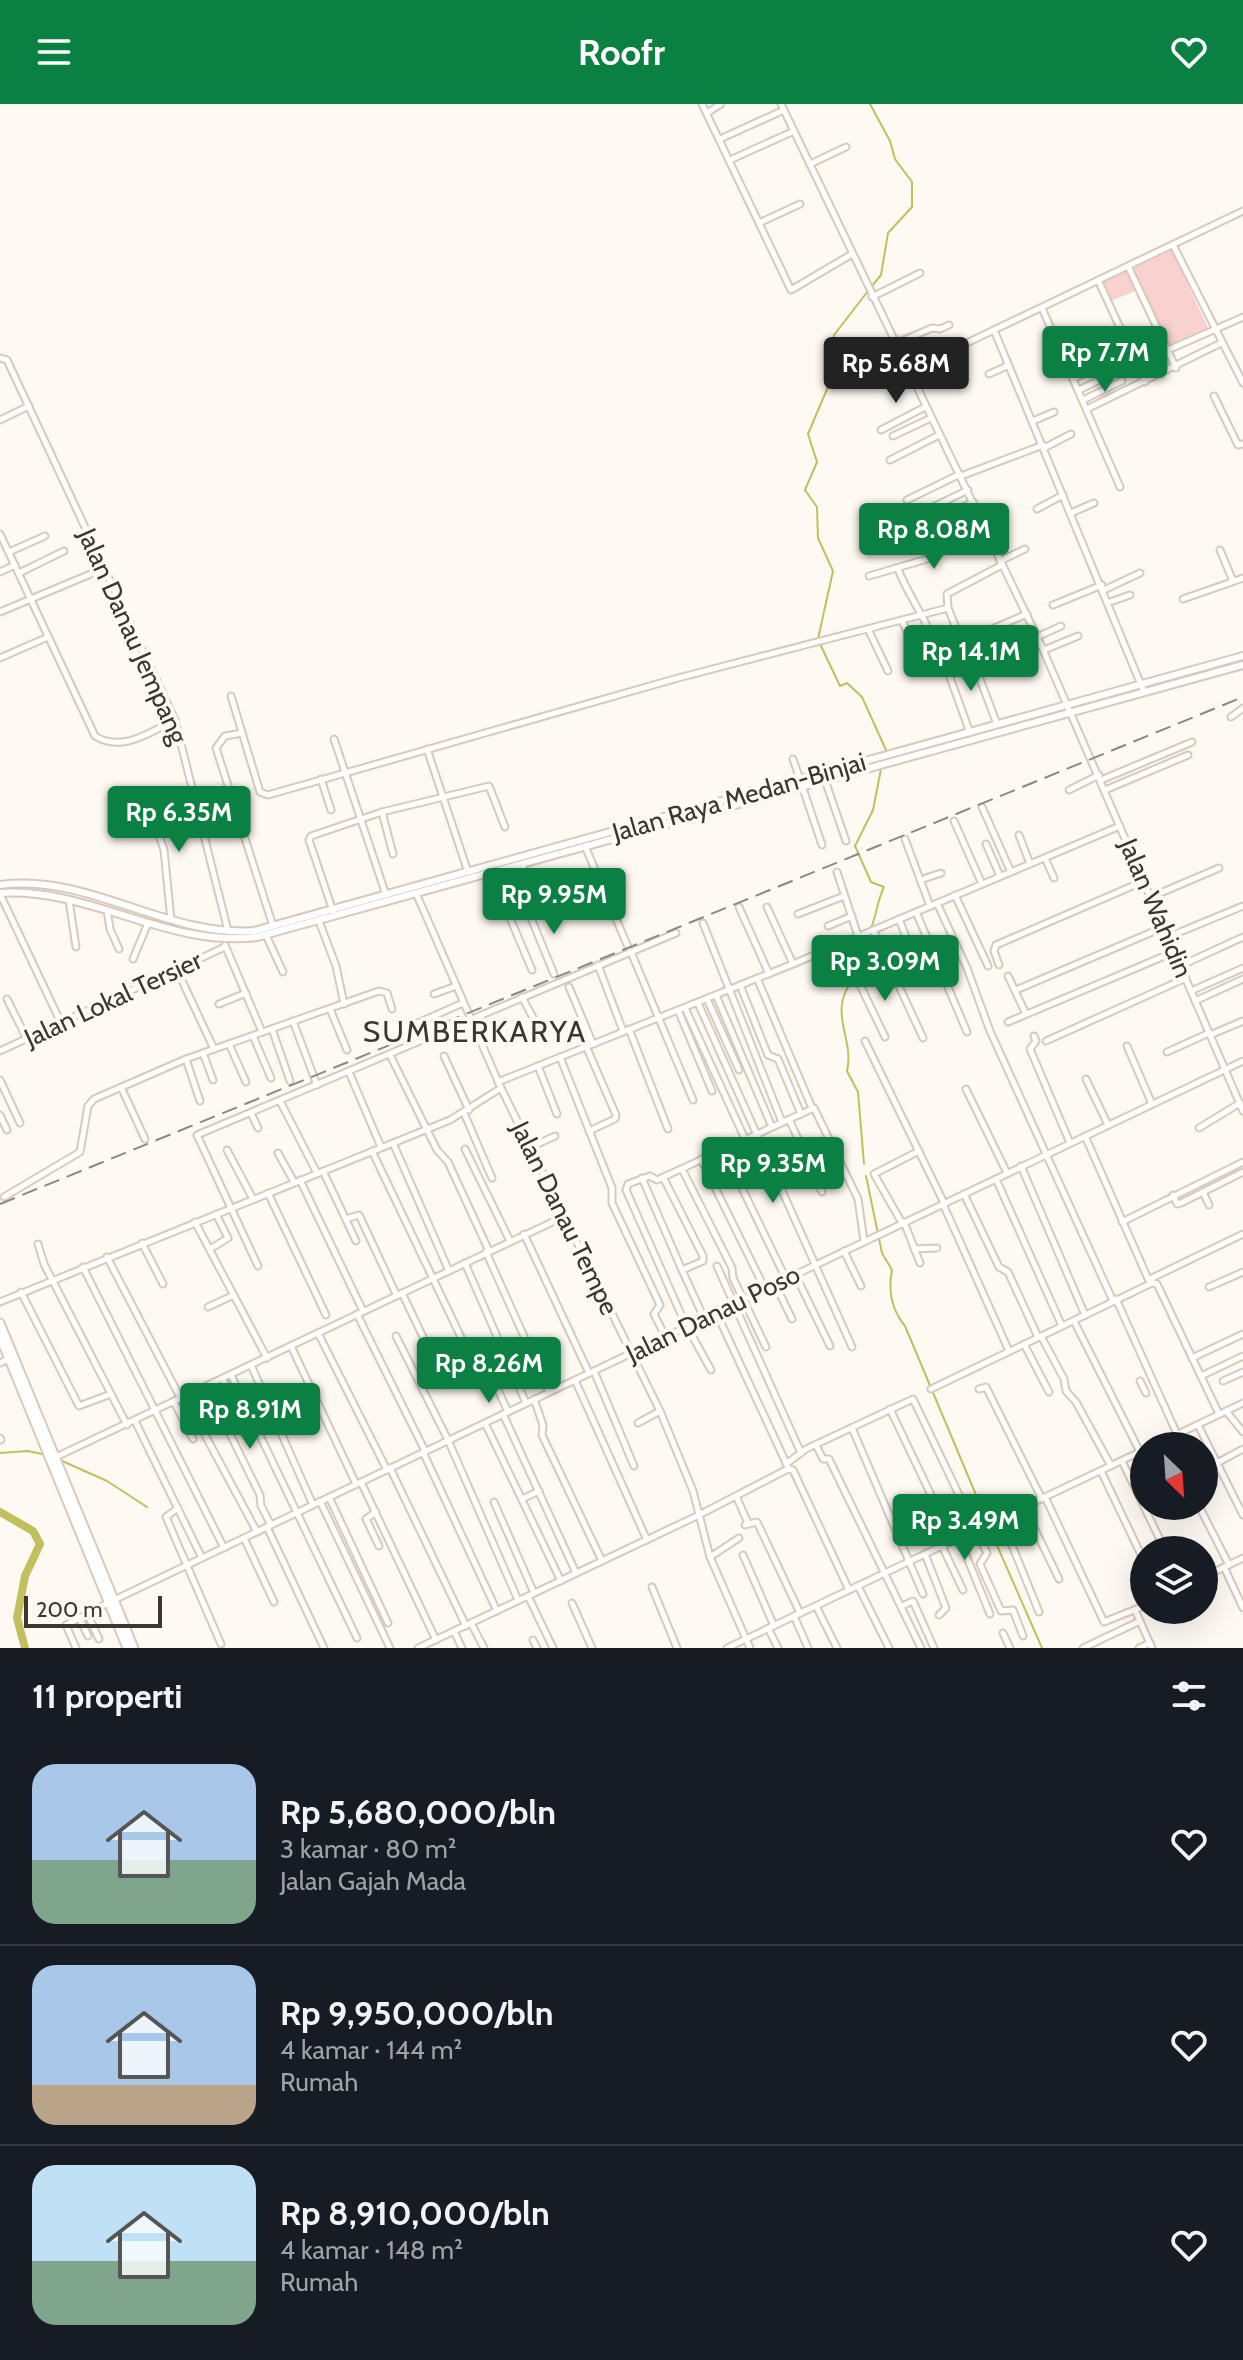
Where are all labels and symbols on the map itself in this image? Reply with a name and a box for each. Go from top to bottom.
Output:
pin: Rp 7.7M [1031,326,1179,394]
pin: Rp 5.68M [813,337,979,405]
pin: Rp 8.08M [851,503,1017,571]
street label: Jalan Danau Jempang [71,522,195,750]
pin: Rp 14.1M [888,625,1054,693]
street label: Jalan Raya Medan-Binjai [608,745,869,849]
pin: Rp 6.35M [96,786,262,854]
street label: Jalan Wahidin [1112,833,1200,982]
pin: Rp 9.95M [471,868,637,936]
pin: Rp 3.09M [802,935,968,1003]
street label: Jalan Lokal Tersier [18,944,207,1055]
district label: SUMBERKARYA [363,1013,587,1050]
street label: Jalan Danau Tempe [504,1115,626,1320]
pin: Rp 9.35M [690,1137,856,1205]
street label: Jalan Danau Poso [620,1258,805,1370]
pin: Rp 8.26M [406,1337,572,1405]
pin: Rp 8.91M [167,1383,333,1451]
north arrow [1130,1432,1218,1520]
pin: Rp 3.49M [882,1494,1048,1562]
scale bar [24,1592,162,1628]

